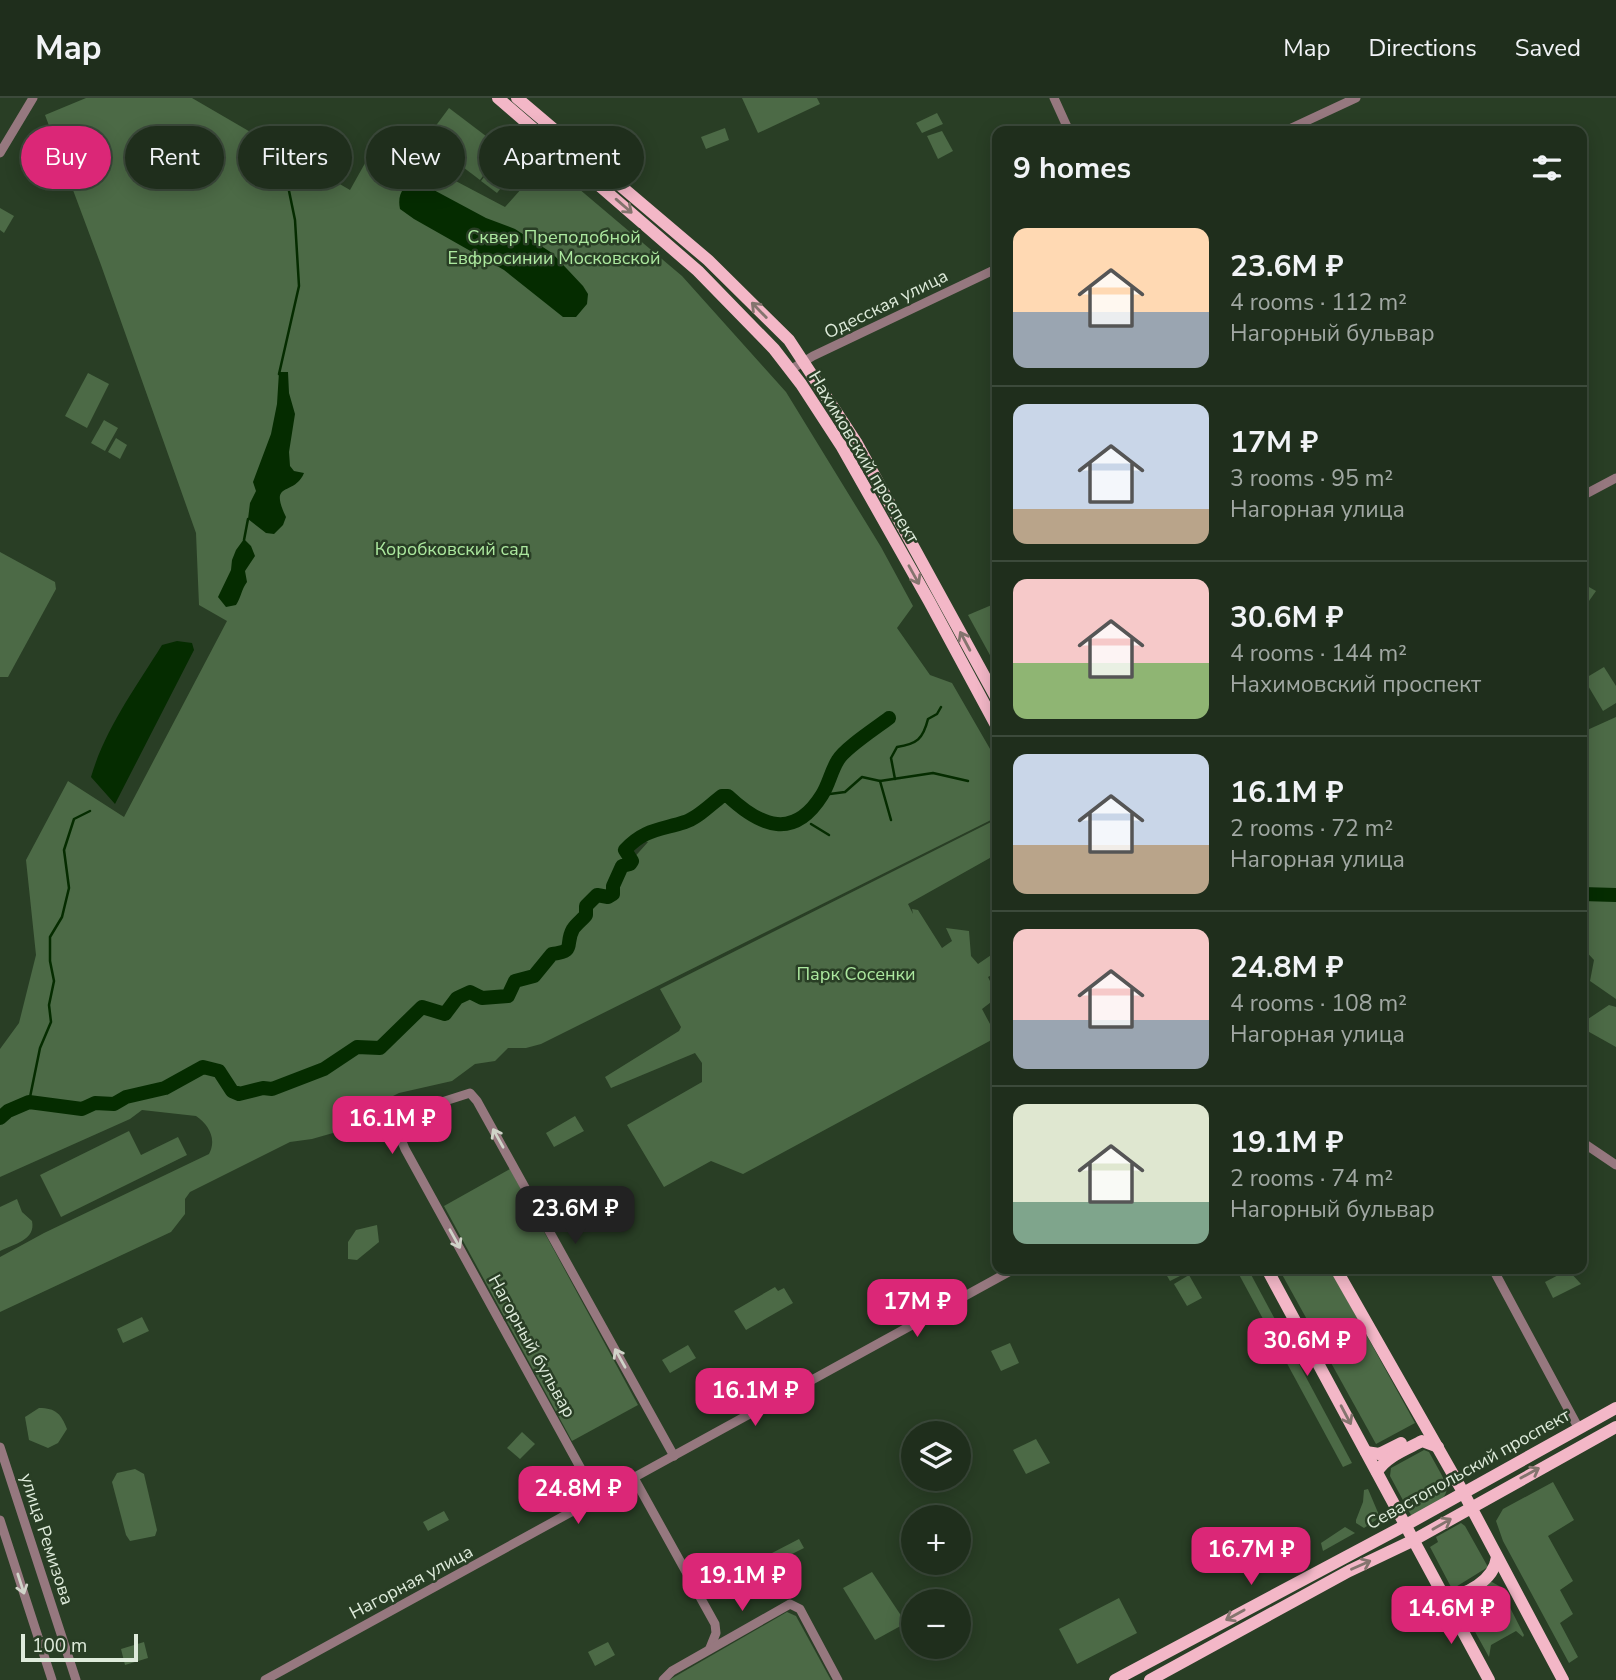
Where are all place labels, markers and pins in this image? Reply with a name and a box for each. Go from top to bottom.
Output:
pin: 16.1M ₽ [327,1096,457,1156]
pin: 23.6M ₽ [510,1186,640,1246]
pin: 17M ₽ [868,1280,966,1339]
pin: 30.6M ₽ [1242,1318,1372,1378]
pin: 16.1M ₽ [690,1368,820,1428]
pin: 24.8M ₽ [513,1466,643,1526]
pin: 16.7M ₽ [1186,1528,1316,1587]
pin: 19.1M ₽ [677,1554,807,1613]
pin: 14.6M ₽ [1386,1586,1516,1646]

